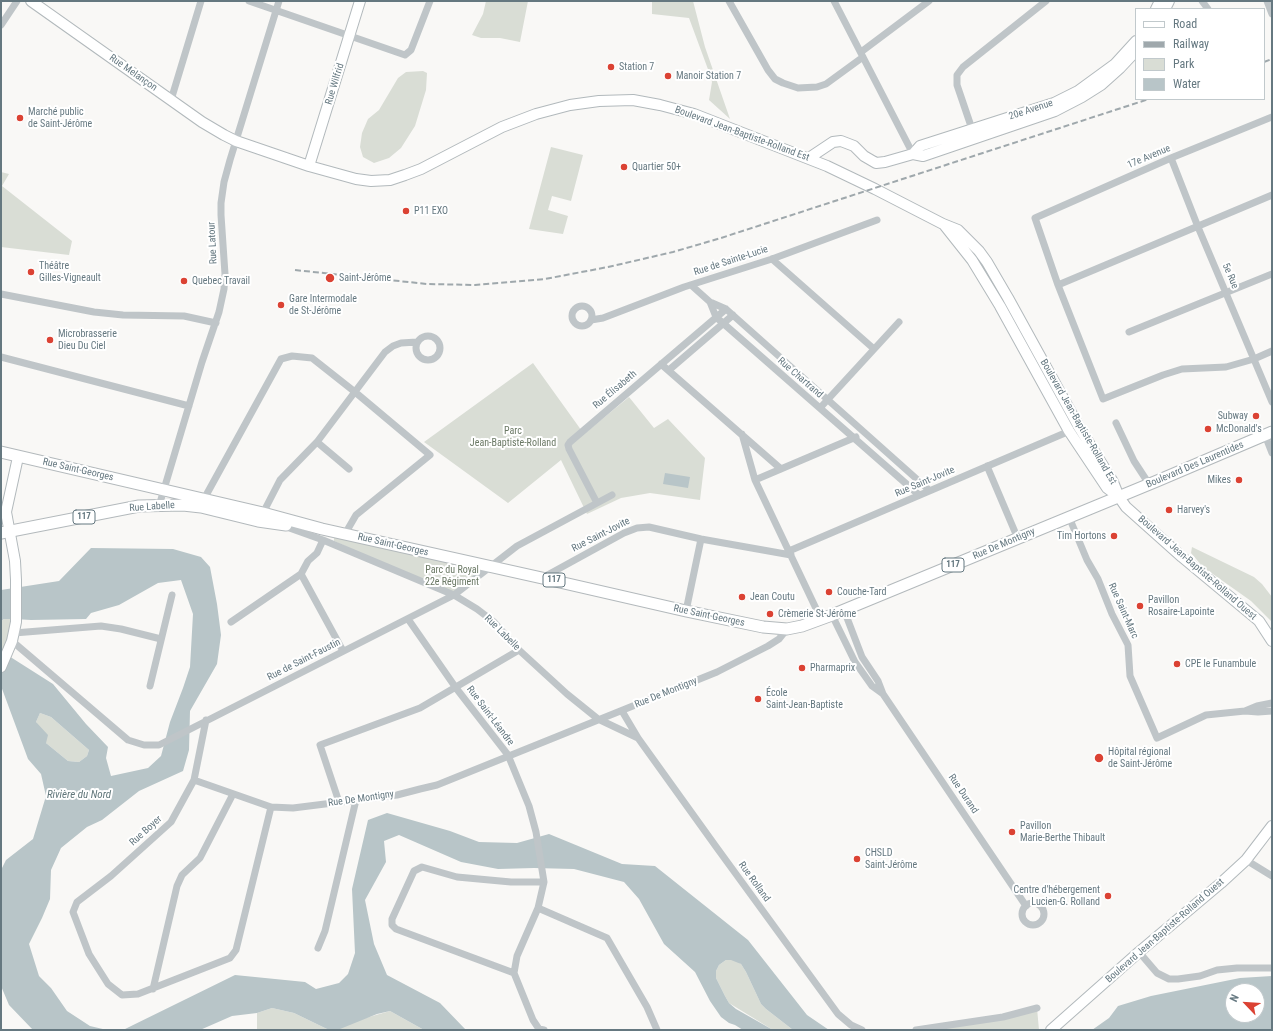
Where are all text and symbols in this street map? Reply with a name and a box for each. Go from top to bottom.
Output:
legend [1135,8,1265,100]
text: Road [1173,17,1197,31]
text: Railway [1173,37,1209,51]
street label: Rue Melançon [107,52,159,94]
text: Park [1173,57,1194,71]
place label: Station 7 [619,61,654,73]
street label: Rue Wilfrid [323,62,347,106]
marker: Station 7 [606,62,616,72]
place label: Manoir Station 7 [676,70,741,82]
marker: Manoir Station 7 [663,71,673,81]
text: Water [1173,77,1201,91]
street label: 20e Avenue [1007,97,1055,123]
street label: Boulevard Jean-Baptiste-Rolland Est [673,104,811,164]
place label: Marché public de Saint-Jérôme [28,106,92,130]
marker: Marché public de Saint-Jérôme [15,113,25,123]
street label: 17e Avenue [1126,143,1172,171]
place label: Quartier 50+ [632,161,681,173]
marker: Quartier 50+ [619,162,629,172]
place label: P11 EXO [414,205,448,217]
marker: P11 EXO [401,206,411,216]
street label: Rue Latour [206,221,220,265]
street label: Rue de Sainte-Lucie [692,243,770,279]
place label: Théâtre Gilles-Vigneault [39,260,101,284]
street label: 5e Rue [1219,261,1241,291]
marker: Théâtre Gilles-Vigneault [26,267,36,277]
marker: Saint-Jérôme [324,272,336,284]
place label: Saint-Jérôme [339,272,391,284]
place label: Quebec Travail [192,275,250,287]
marker: Quebec Travail [179,276,189,286]
place label: Gare Intermodale de St-Jérôme [289,293,357,316]
marker: Gare Intermodale de St-Jérôme [276,300,286,310]
place label: Microbrasserie Dieu Du Ciel [58,328,117,352]
marker: Microbrasserie Dieu Du Ciel [45,335,55,345]
street label: Rue Chartrand [775,355,825,401]
street label: Boulevard Jean-Baptiste-Rolland Est [1037,357,1119,487]
street label: Rue Élisabeth [591,368,639,412]
place label: Subway [1218,410,1248,422]
marker: Subway [1251,411,1261,421]
place label: McDonald's [1216,423,1262,435]
marker: McDonald's [1203,424,1213,434]
park label: Parc Jean-Baptiste-Rolland [470,425,556,448]
street label: Boulevard Des Laurentides [1144,439,1246,491]
street label: Rue Saint-Georges [41,456,115,484]
street label: Rue Saint-Jovite [893,464,957,500]
place label: Mikes [1207,474,1231,486]
marker: Mikes [1234,475,1244,485]
street label: Rue Labelle [129,499,175,515]
place label: Harvey's [1177,504,1210,516]
marker: Harvey's [1164,505,1174,515]
road number: 117 [73,510,95,524]
street label: Boulevard Jean-Baptiste-Rolland Ouest [1135,513,1259,623]
street label: Rue Saint-Jovite [570,515,632,555]
street label: Rue De Montigny [971,525,1037,563]
place label: Tim Hortons [1057,530,1106,542]
street label: Rue Saint-Georges [356,531,430,559]
marker: Tim Hortons [1109,531,1119,541]
road number: 117 [942,558,964,572]
park label: Parc du Royal 22e Régiment [425,564,479,588]
road number: 117 [543,573,565,587]
street label: Rue Saint-Marc [1105,581,1141,641]
place label: Couche-Tard [837,586,886,598]
marker: Couche-Tard [824,587,834,597]
place label: Jean Coutu [750,591,795,603]
marker: Jean Coutu [737,592,747,602]
place label: Pavillon Rosaire-Lapointe [1148,594,1214,618]
marker: Pavillon Rosaire-Lapointe [1135,601,1145,611]
street label: Rue Saint-Georges [672,603,746,629]
place label: Crèmerie St-Jérôme [778,608,856,620]
marker: Crèmerie St-Jérôme [765,609,775,619]
street label: Rue Labelle [482,613,522,653]
street label: Rue de Saint-Faustin [265,636,343,684]
place label: CPE le Funambule [1185,658,1256,670]
marker: CPE le Funambule [1172,659,1182,669]
place label: Pharmaprix [810,662,855,674]
marker: Pharmaprix [797,663,807,673]
street label: Rue De Montigny [633,675,699,711]
street label: Rue Saint-Léandre [464,684,516,748]
place label: École Saint-Jean-Baptiste [766,687,843,710]
marker: École Saint-Jean-Baptiste [753,694,763,704]
place label: Hôpital régional de Saint-Jérôme [1108,746,1172,770]
marker: Hôpital régional de Saint-Jérôme [1093,752,1105,764]
street label: Rue Durand [945,772,981,816]
water label: Rivière du Nord [47,788,111,802]
street label: Rue De Montigny [327,788,395,810]
street label: Rue Boyer [127,813,165,849]
place label: Pavillon Marie-Berthe Thibault [1020,820,1105,844]
marker: Pavillon Marie-Berthe Thibault [1007,827,1017,837]
place label: CHSLD Saint-Jérôme [865,847,917,870]
marker: CHSLD Saint-Jérôme [852,854,862,864]
street label: Rue Rolland [735,860,773,904]
street label: Boulevard Jean-Baptiste-Rolland Ouest [1103,876,1227,986]
place label: Centre d'hébergement Lucien-G. Rolland [1013,884,1100,908]
marker: Centre d'hébergement Lucien-G. Rolland [1103,891,1113,901]
north arrow [1225,983,1265,1023]
text: N [1227,992,1242,1004]

